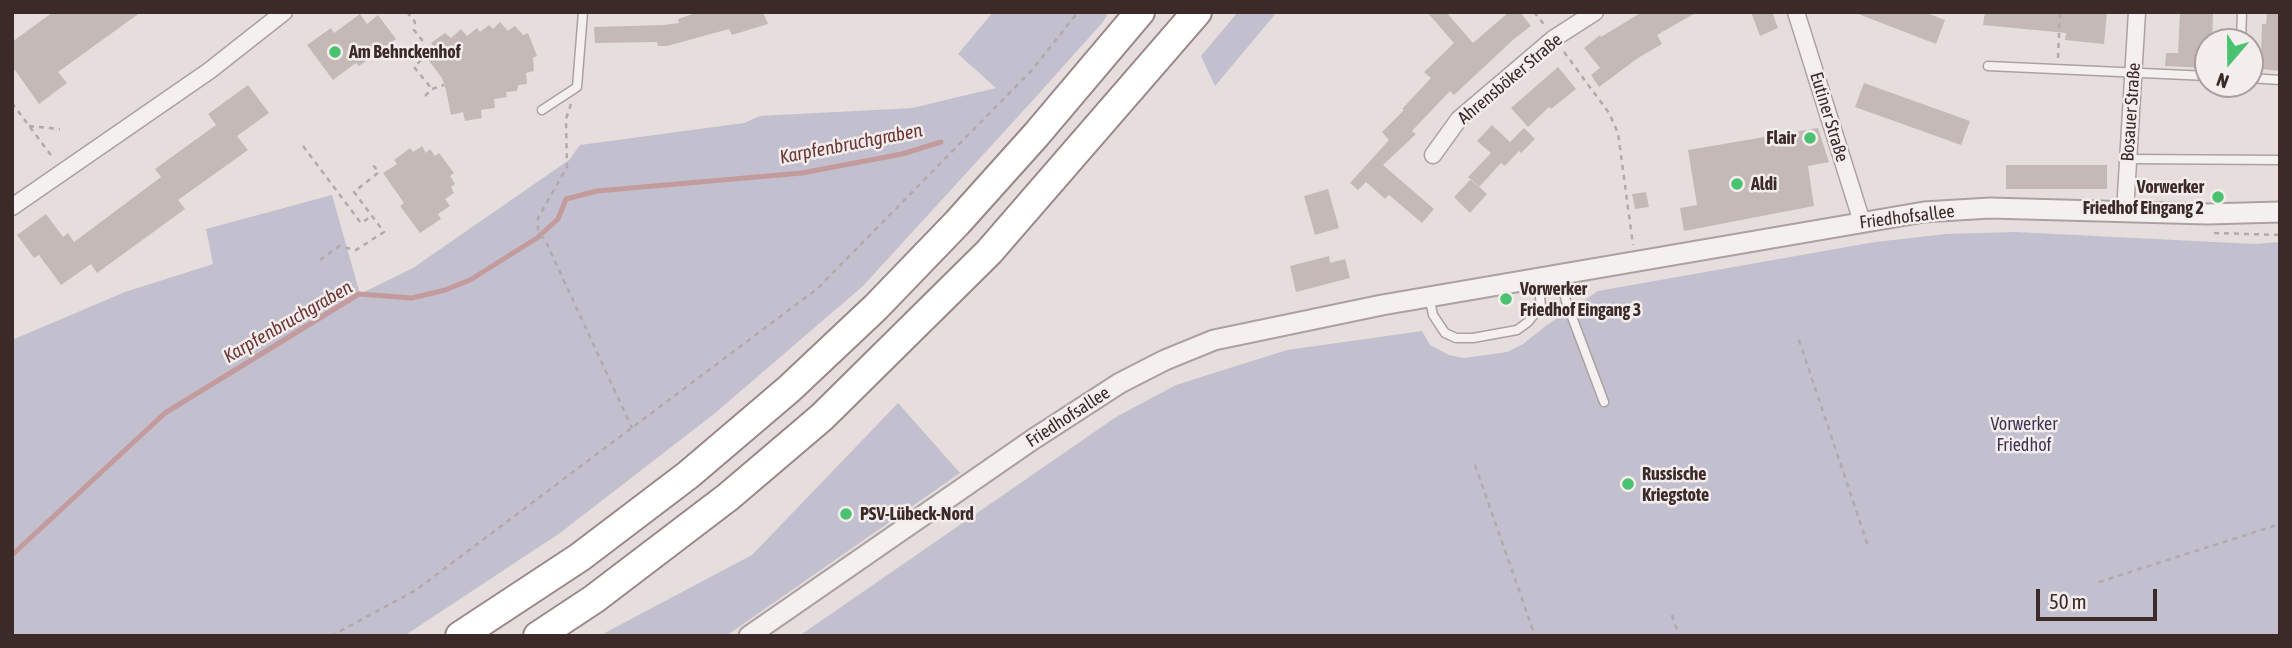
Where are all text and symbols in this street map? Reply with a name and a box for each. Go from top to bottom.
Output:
north arrow [2194,28,2264,98]
street label: Ahrensböker Straße [1454,29,1566,129]
place label: Am Behnckenhof [349,41,461,63]
marker: Am Behnckenhof [327,44,343,60]
street label: Bosauer Straße [2117,62,2145,162]
street label: Eutiner Straße [1805,69,1853,165]
text: N [2213,69,2232,93]
water label: Karpfenbruchgraben [778,119,924,169]
place label: Flair [1766,127,1796,149]
marker: Flair [1802,130,1818,146]
place label: Aldi [1751,173,1777,195]
marker: Aldi [1729,176,1745,192]
place label: Vorwerker Friedhof Eingang 2 [2083,176,2204,218]
marker: Vorwerker Friedhof Eingang 2 [2210,189,2226,205]
street label: Friedhofsallee [1858,200,1956,234]
water label: Karpfenbruchgraben [219,276,357,368]
place label: Vorwerker Friedhof Eingang 3 [1520,278,1641,320]
marker: Vorwerker Friedhof Eingang 3 [1498,291,1514,307]
street label: Friedhofsallee [1022,382,1114,452]
park label: Vorwerker Friedhof [1990,413,2058,456]
place label: Russische Kriegstote [1642,463,1709,505]
marker: Russische Kriegstote [1620,476,1636,492]
place label: PSV-Lübeck-Nord [860,503,974,525]
marker: PSV-Lübeck-Nord [838,506,854,522]
scale bar [2040,574,2161,618]
text: 50 m [2049,589,2087,613]

